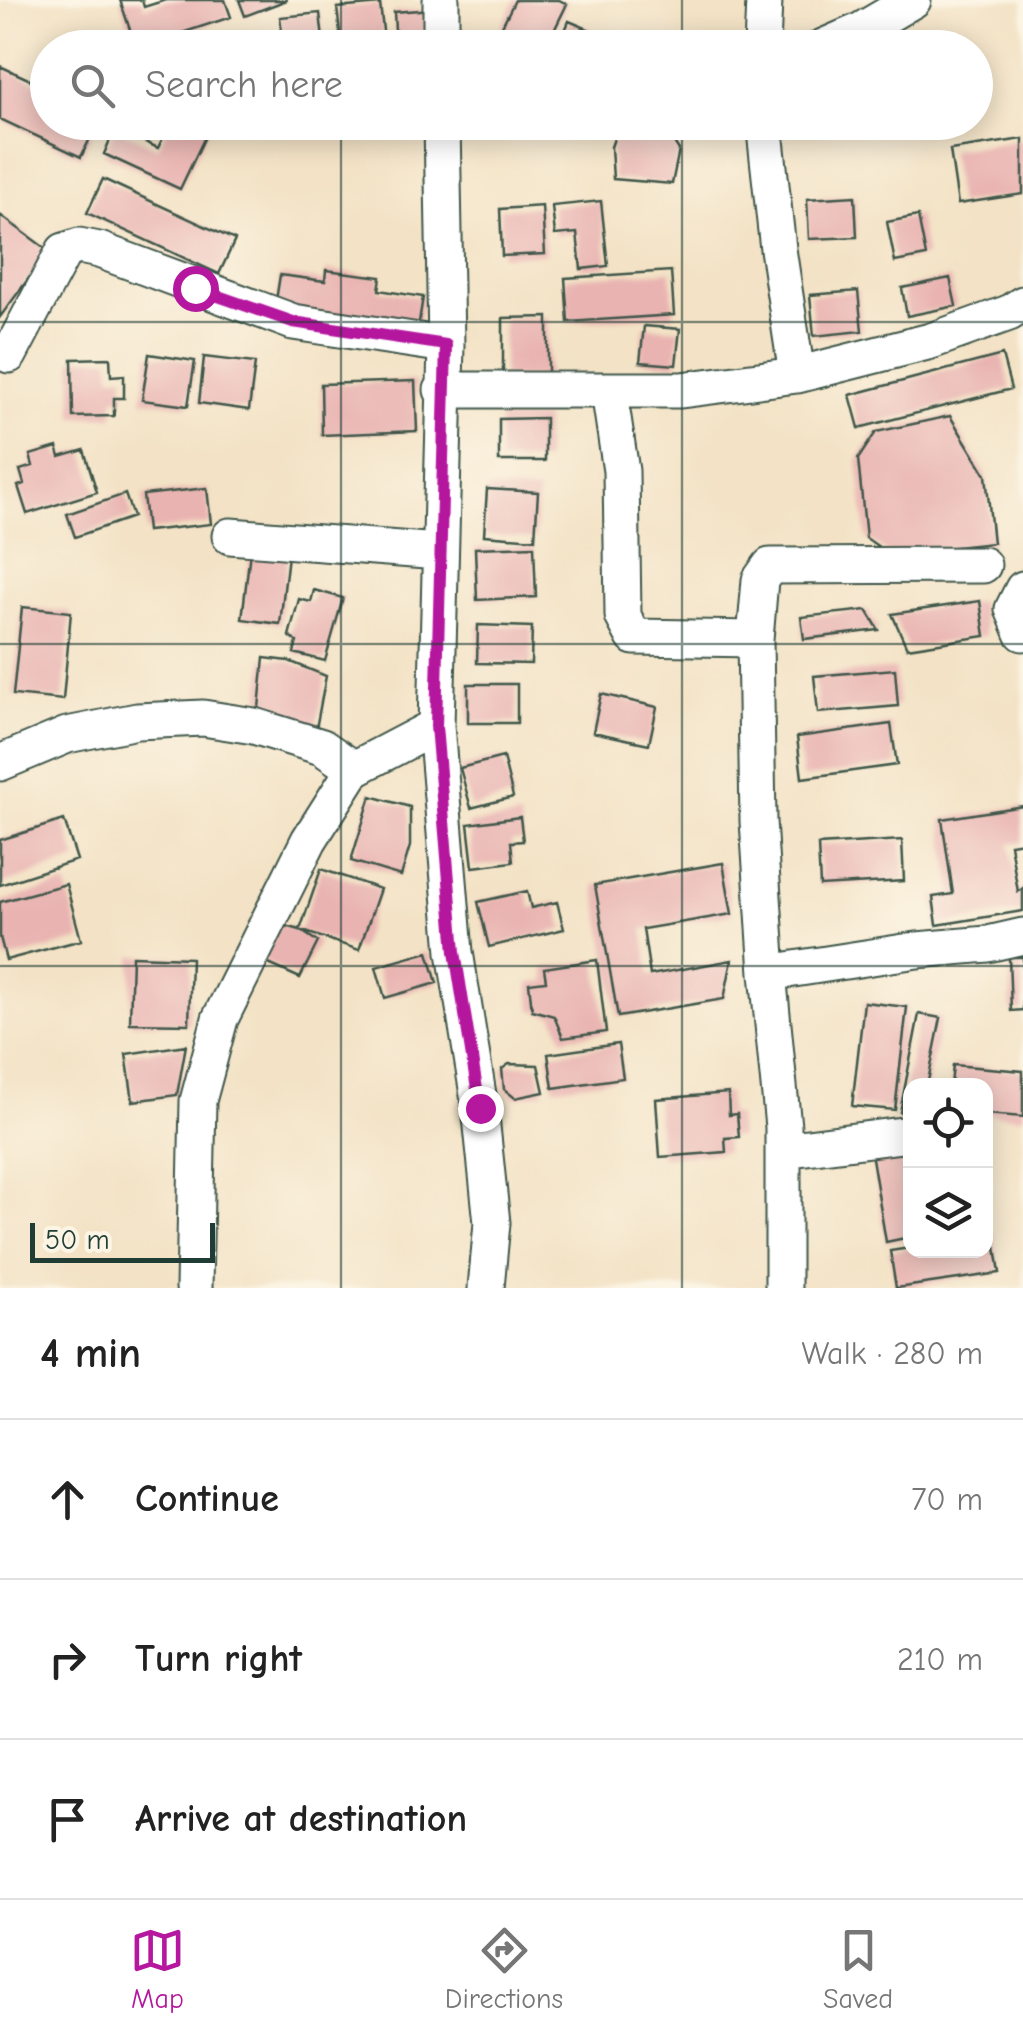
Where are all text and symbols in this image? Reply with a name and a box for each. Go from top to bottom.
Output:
search box [30,30,993,140]
icon: search [65,58,120,113]
text: Search here [145,63,343,107]
route start [173,266,219,312]
map controls [903,1078,993,1258]
button: locate [903,1078,993,1168]
route end [458,1086,504,1132]
button: layers [903,1168,993,1258]
scale bar [30,1218,215,1262]
text: 50 m [45,1224,110,1256]
text: 4 min [40,1329,141,1378]
text: Walk · 280 m [802,1335,983,1372]
icon: ahead [40,1472,95,1527]
text: Continue [135,1477,279,1521]
text: 70 m [911,1481,983,1518]
icon: right [40,1632,95,1687]
text: Turn right [135,1637,302,1681]
text: 210 m [897,1641,983,1678]
icon: arrive [40,1792,95,1847]
text: Arrive at destination [135,1797,467,1841]
tab: Map [130,1923,185,2015]
tab: Directions [445,1923,563,2015]
tab: Saved [823,1923,893,2015]

